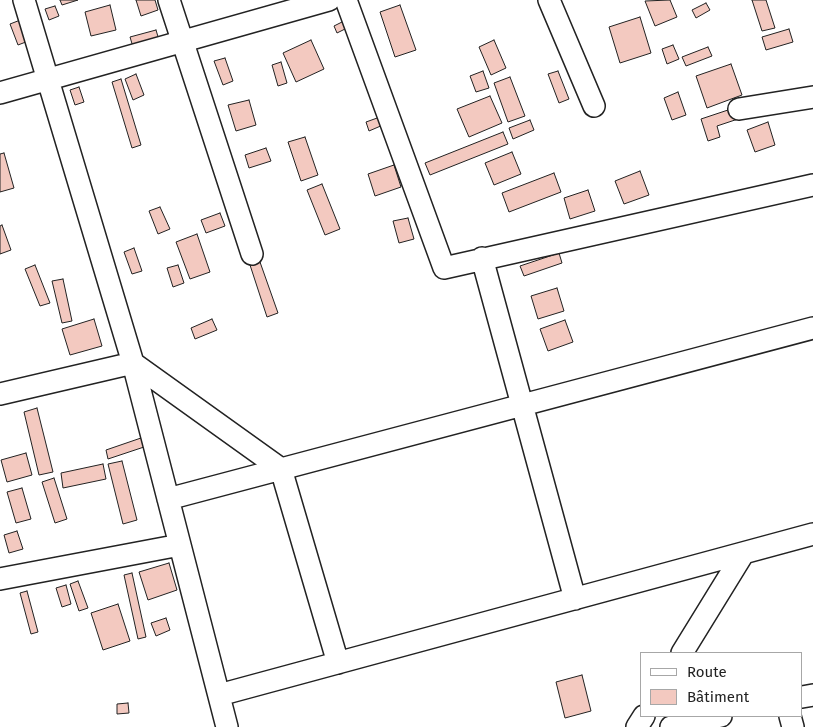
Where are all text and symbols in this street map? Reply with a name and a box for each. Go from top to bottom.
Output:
legend [640,652,803,717]
text: Route [687,663,727,681]
text: Bâtiment [687,688,749,706]

